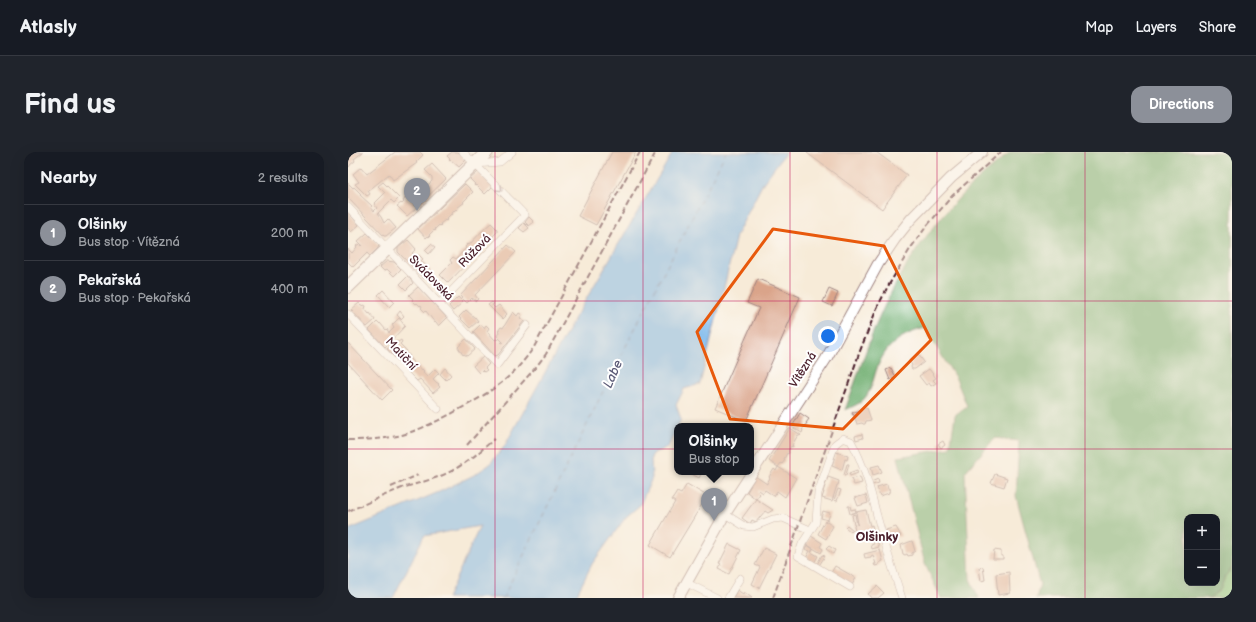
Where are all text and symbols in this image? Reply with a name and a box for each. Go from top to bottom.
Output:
text: Atlasly [20,16,77,39]
text: Map [1085,19,1113,36]
text: Layers [1135,19,1177,36]
text: Share [1199,19,1236,36]
button: Directions [1131,86,1232,123]
text: Find us [24,88,116,121]
text: Nearby [40,168,97,188]
text: 2 results [258,170,308,186]
pin: 2 [404,178,430,211]
one-way arrow [495,184,503,192]
text: Olšinky [78,215,127,234]
text: 1 [50,225,56,241]
text: 200 m [271,225,308,241]
street label: Růžová [456,231,495,271]
text: Bus stop · Vítězná [78,234,180,250]
street label: Svádovská [406,252,456,304]
text: Pekařská [78,271,141,290]
text: 2 [49,281,57,297]
text: 400 m [271,281,308,297]
text: Bus stop · Pekařská [78,290,191,306]
your location [818,326,838,346]
street label: Matiční [382,334,420,374]
street label: Vítězná [786,349,820,391]
water label: Labe [600,357,626,391]
popup [674,423,754,475]
text: Olšinky [688,432,737,451]
text: Bus stop [688,451,740,467]
pin: 1 [701,488,727,521]
map controls [1184,514,1220,586]
button: + [1184,514,1220,550]
district label: Olšinky [856,529,898,545]
button: − [1184,550,1220,586]

